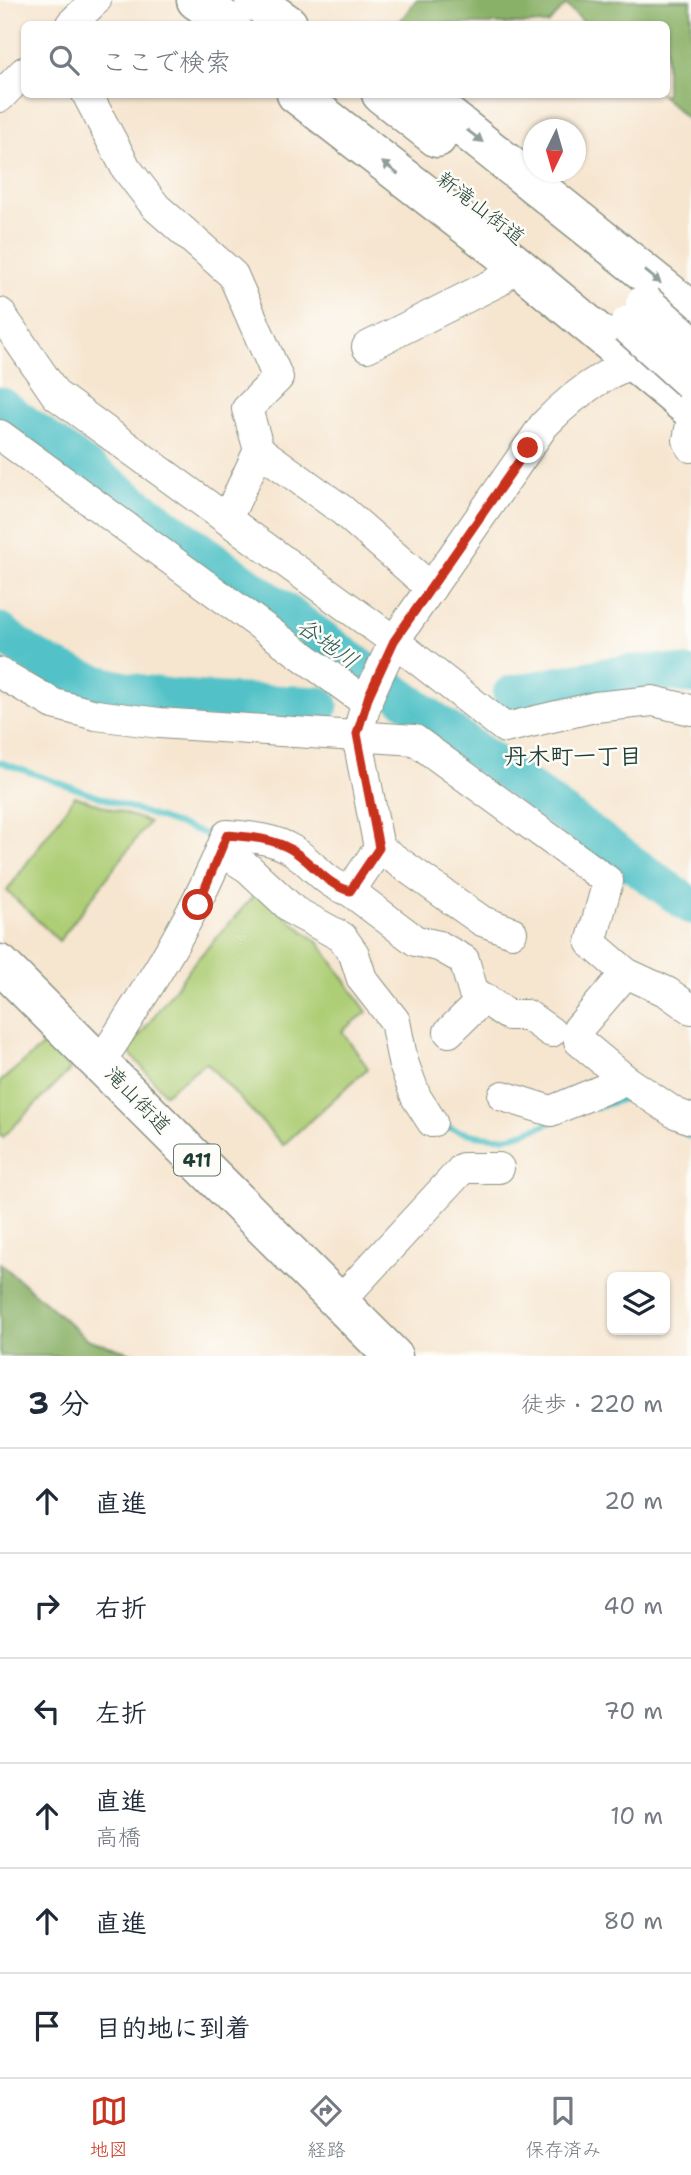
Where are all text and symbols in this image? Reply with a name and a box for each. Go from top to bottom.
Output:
search box [21,21,670,98]
icon: search [45,41,83,79]
text: ここで検索 [101,44,231,79]
north arrow [523,119,586,182]
one-way arrow [466,128,484,142]
one-way arrow [381,162,399,176]
street label: 新滝山街道 [431,165,531,251]
one-way arrow [644,270,662,285]
route end [512,432,543,463]
water label: 谷地川 [291,611,365,675]
district label: 丹木町一丁目 [504,741,642,771]
route start [182,889,213,920]
street label: 滝山街道 [99,1060,177,1140]
road number: 411 [174,1144,220,1176]
map controls [607,1272,670,1335]
button: layers [607,1272,670,1335]
text: 3 分 [28,1383,89,1424]
text: 徒歩 · 220 m [521,1389,663,1419]
icon: ahead [28,1482,66,1520]
text: 直進 [95,1485,147,1520]
text: 20 m [604,1486,663,1516]
icon: right [28,1587,66,1625]
text: 右折 [95,1590,147,1625]
text: 40 m [603,1591,663,1621]
icon: left [28,1692,66,1730]
text: 左折 [95,1695,147,1730]
text: 70 m [604,1696,663,1726]
text: 直進 [95,1783,147,1818]
icon: ahead [28,1797,66,1835]
text: 10 m [610,1801,663,1831]
text: 高橋 [95,1822,141,1852]
icon: ahead [28,1902,66,1940]
text: 直進 [95,1905,147,1940]
text: 80 m [604,1906,663,1936]
icon: arrive [28,2007,66,2045]
text: 目的地に到着 [95,2010,251,2045]
tab: 地図 [90,2092,128,2162]
tab: 経路 [307,2092,345,2162]
tab: 保存済み [525,2092,601,2162]

